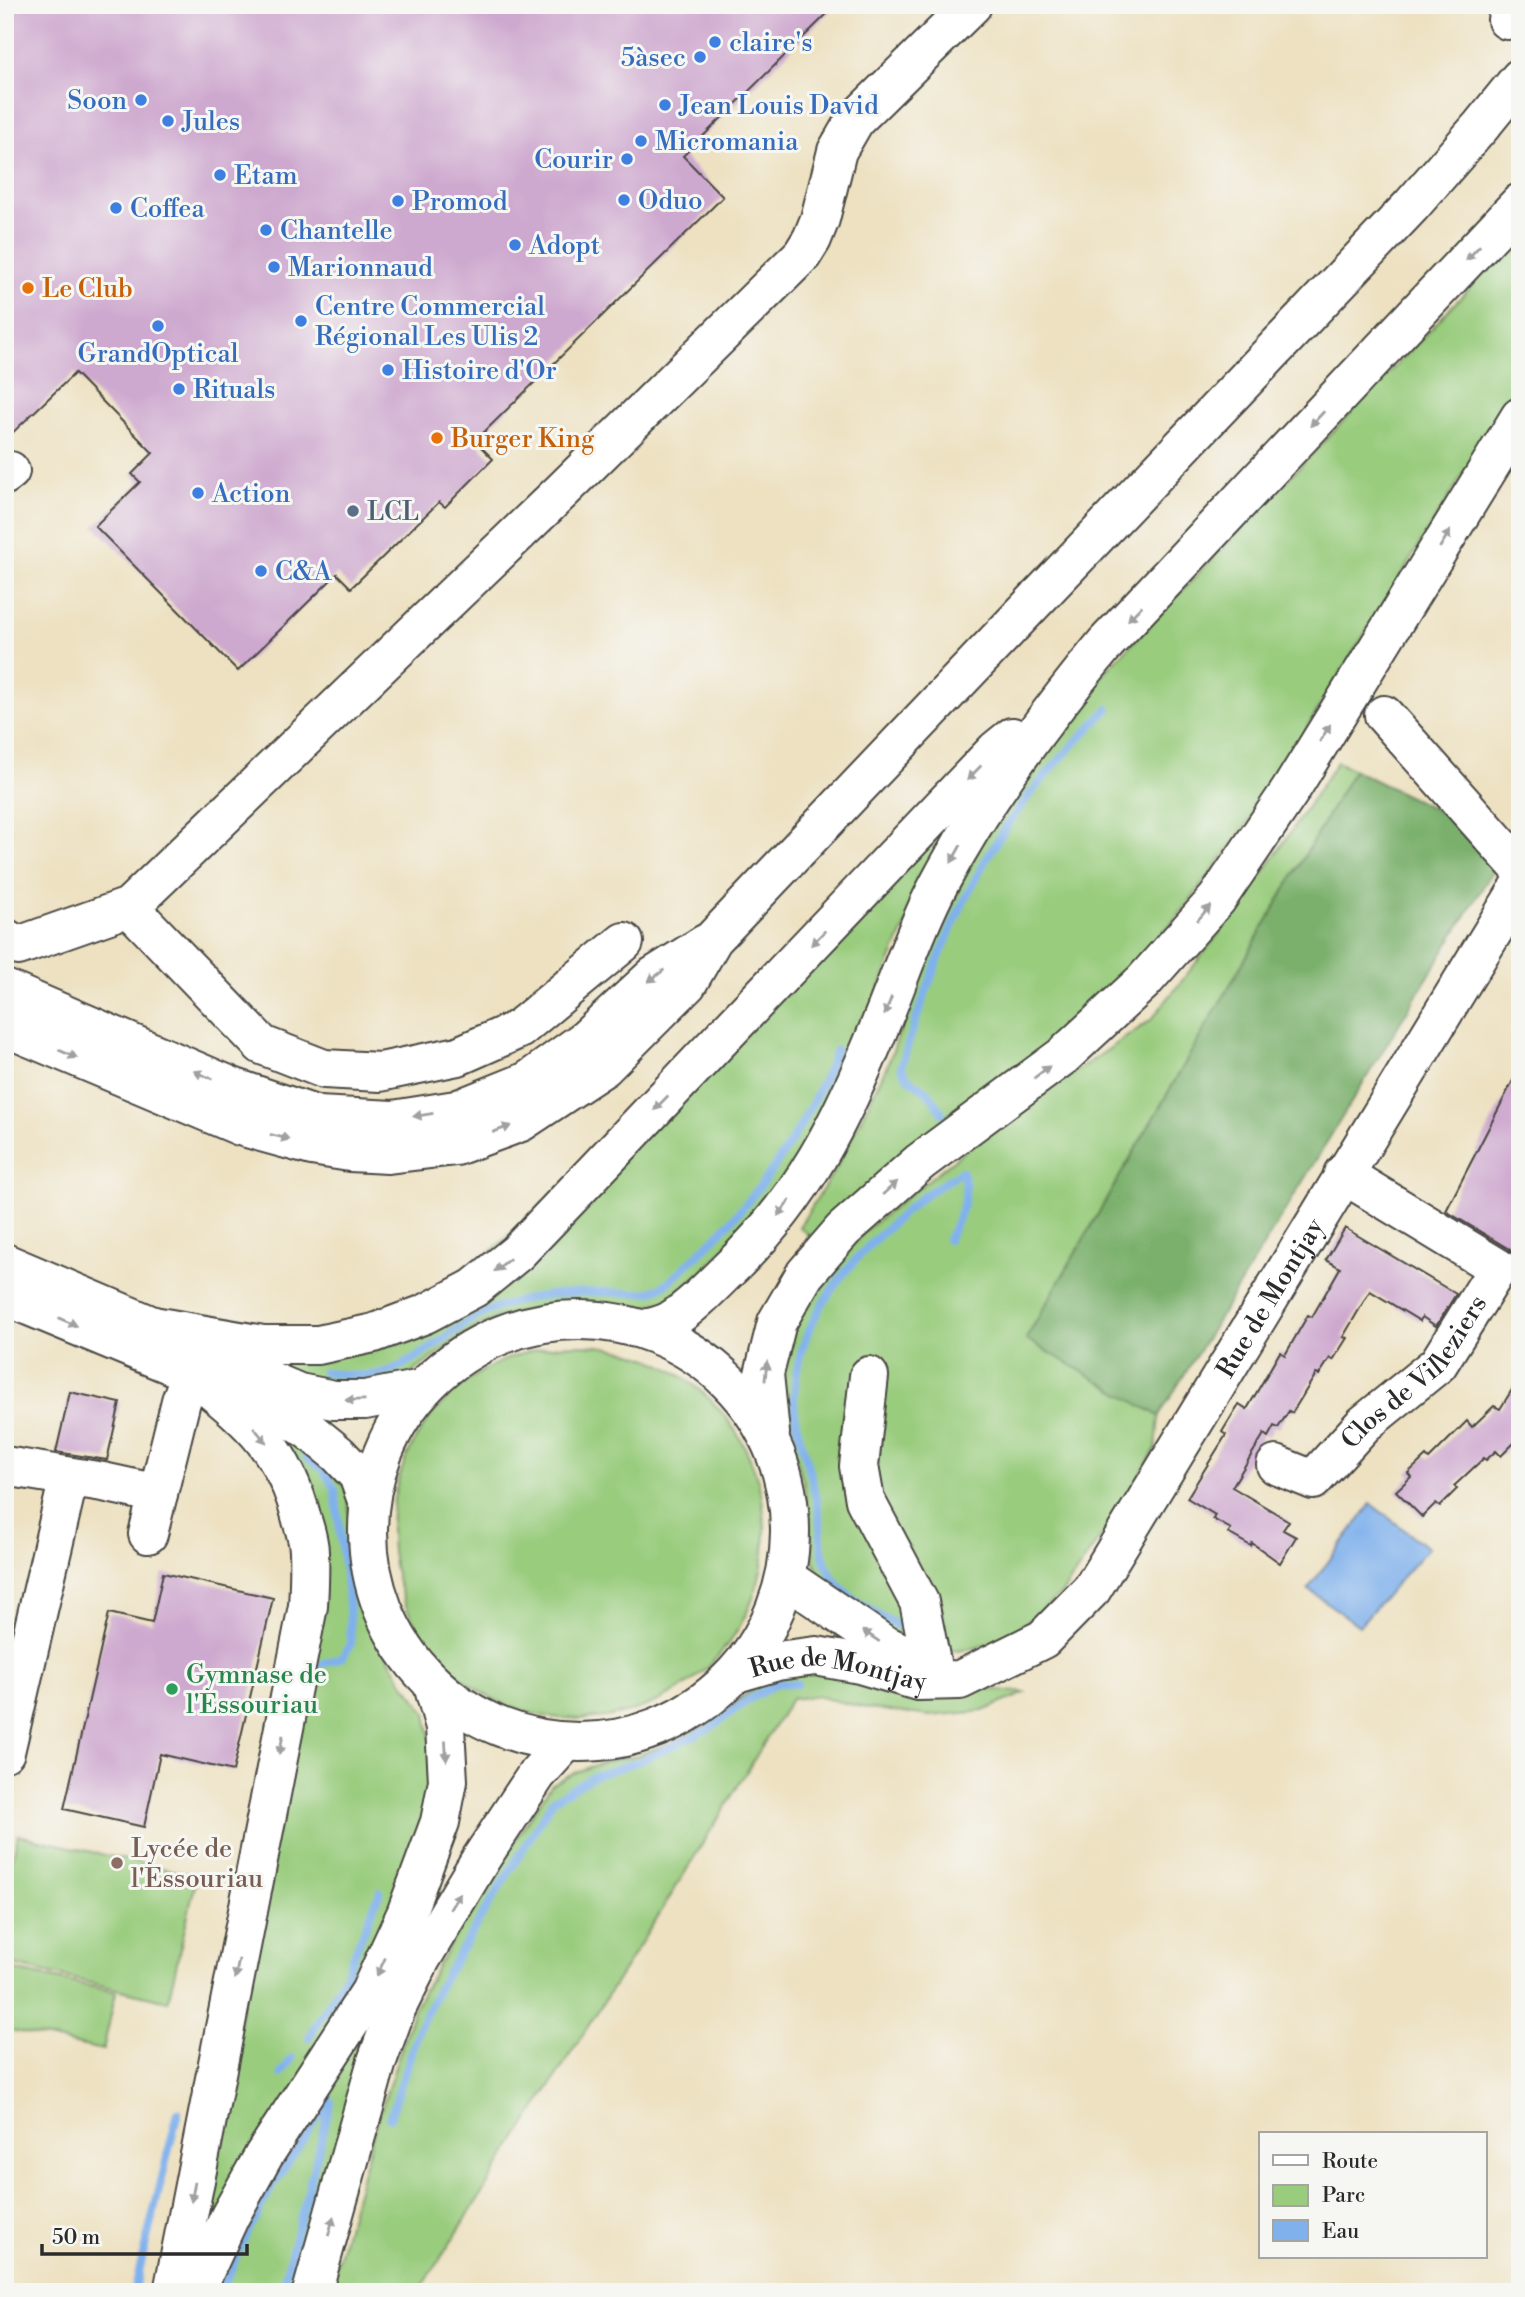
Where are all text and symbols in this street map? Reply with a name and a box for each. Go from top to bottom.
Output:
place label: claire's [729,27,813,59]
marker: claire's [707,34,723,50]
place label: 5àsec [621,42,686,74]
marker: 5àsec [692,49,708,65]
place label: Soon [67,85,127,117]
place label: Jean Louis David [678,90,879,122]
marker: Soon [133,92,149,108]
marker: Jean Louis David [657,97,673,113]
place label: Jules [181,106,240,138]
marker: Jules [160,113,176,129]
place label: Micromania [655,126,799,158]
marker: Micromania [633,133,649,149]
place label: Courir [534,144,613,176]
marker: Courir [619,151,635,167]
place label: Etam [234,160,298,192]
marker: Etam [212,167,228,183]
place label: Oduo [638,185,703,217]
place label: Promod [412,186,508,218]
marker: Oduo [616,192,632,208]
place label: Coffea [130,193,205,225]
marker: Promod [390,193,406,209]
marker: Coffea [108,200,124,216]
place label: Chantelle [280,215,393,247]
marker: Chantelle [258,222,274,238]
place label: Adopt [528,230,600,262]
marker: Adopt [507,237,523,253]
one-way arrow [1465,244,1481,262]
place label: Marionnaud [288,252,433,284]
marker: Marionnaud [266,259,282,275]
place label: Le Club [42,273,133,305]
marker: Le Club [20,280,36,296]
place label: Centre Commercial Régional Les Ulis 2 [315,291,545,353]
marker: Centre Commercial Régional Les Ulis 2 [293,313,309,329]
marker: GrandOptical [150,318,166,334]
place label: GrandOptical [78,338,239,370]
place label: Histoire d'Or [402,355,557,387]
marker: Histoire d'Or [380,362,396,378]
place label: Rituals [193,374,276,406]
marker: Rituals [171,381,187,397]
one-way arrow [1310,410,1326,427]
place label: Burger King [450,423,595,455]
marker: Burger King [429,430,445,446]
place label: Action [211,478,290,510]
marker: Action [190,485,206,501]
place label: LCL [367,496,419,528]
marker: LCL [345,503,361,519]
one-way arrow [1438,530,1451,549]
place label: C&A [275,556,333,588]
marker: C&A [253,563,269,579]
one-way arrow [1126,605,1143,622]
one-way arrow [1319,724,1332,743]
one-way arrow [967,764,983,781]
one-way arrow [950,844,962,864]
one-way arrow [1196,904,1212,922]
one-way arrow [809,929,826,946]
one-way arrow [647,969,665,983]
one-way arrow [882,996,893,1017]
one-way arrow [58,1048,78,1060]
one-way arrow [1032,1064,1050,1079]
one-way arrow [193,1069,214,1080]
one-way arrow [652,1094,669,1111]
one-way arrow [412,1110,434,1121]
one-way arrow [492,1123,513,1134]
one-way arrow [269,1132,291,1143]
one-way arrow [881,1180,899,1196]
one-way arrow [777,1199,792,1217]
street label: Rue de Montjay [1210,1212,1331,1384]
one-way arrow [493,1257,510,1272]
street label: Clos de Villeziers [1335,1289,1494,1456]
one-way arrow [58,1317,79,1328]
one-way arrow [761,1360,772,1382]
one-way arrow [344,1394,366,1405]
one-way arrow [252,1426,267,1443]
one-way arrow [862,1629,880,1643]
street label: Rue de Montjay [746,1641,927,1698]
place label: Gymnase de l'Essouriau [186,1659,327,1721]
marker: Gymnase de l'Essouriau [164,1681,180,1697]
one-way arrow [275,1734,286,1756]
one-way arrow [441,1741,452,1763]
place label: Lycée de l'Essouriau [131,1833,263,1895]
marker: Lycée de l'Essouriau [109,1855,125,1871]
one-way arrow [449,1892,462,1911]
one-way arrow [376,1956,387,1977]
one-way arrow [231,1958,242,1980]
legend [1259,2132,1486,2258]
text: Route [1322,2149,1378,2175]
one-way arrow [187,2181,198,2203]
text: Parc [1322,2183,1365,2209]
scale bar [42,2213,247,2257]
one-way arrow [326,2215,336,2236]
text: Eau [1322,2219,1359,2245]
text: 50 m [52,2225,100,2251]

